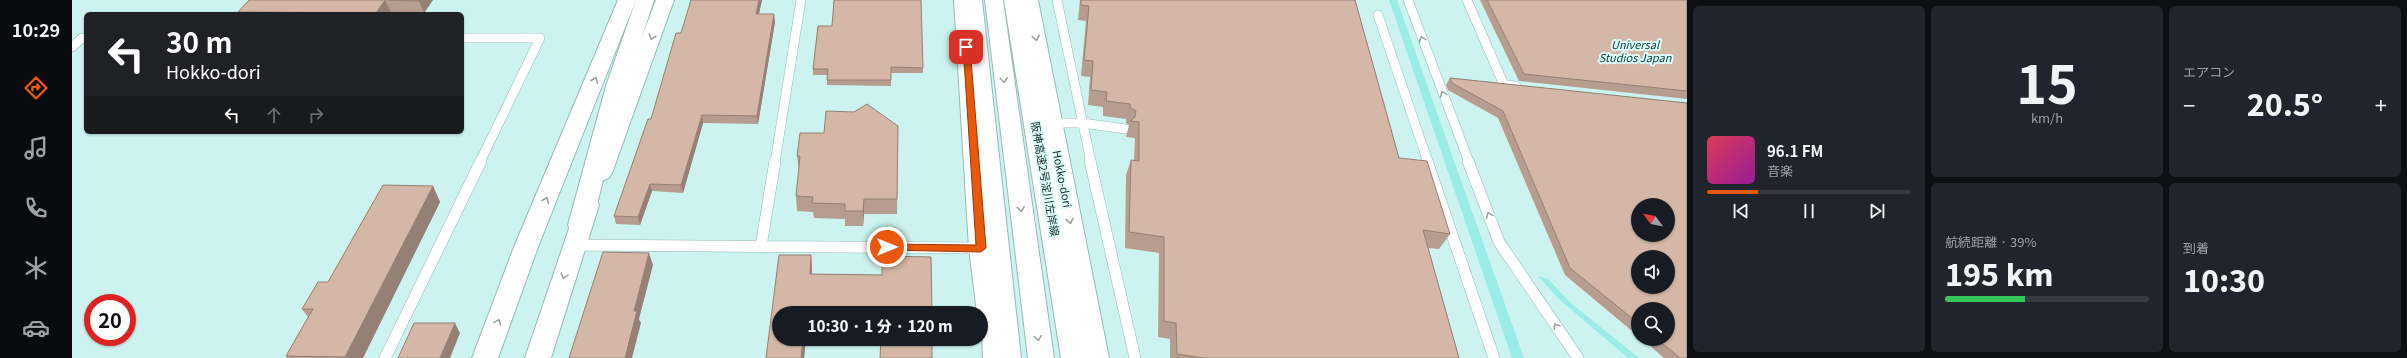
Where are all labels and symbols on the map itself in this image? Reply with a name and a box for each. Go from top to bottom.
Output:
pin [949,30,983,64]
one-way arrow [648,33,656,40]
one-way arrow [1031,35,1040,41]
one-way arrow [1419,36,1427,43]
park label: Universal Studios Japan [1599,36,1673,65]
one-way arrow [590,77,598,85]
one-way arrow [999,77,1008,83]
one-way arrow [1439,90,1447,97]
street label: 阪神高速2号淀川左岸線 [1028,120,1064,237]
street label: Hokko-dori [1050,149,1076,209]
one-way arrow [541,197,549,204]
north arrow [1631,198,1675,242]
one-way arrow [1017,206,1026,212]
one-way arrow [1485,212,1493,219]
one-way arrow [1066,218,1074,224]
position arrow [866,226,908,268]
one-way arrow [560,272,569,279]
speed limit sign: 20 [84,294,136,346]
one-way arrow [494,318,502,325]
one-way arrow [1553,323,1561,330]
one-way arrow [1034,335,1043,341]

